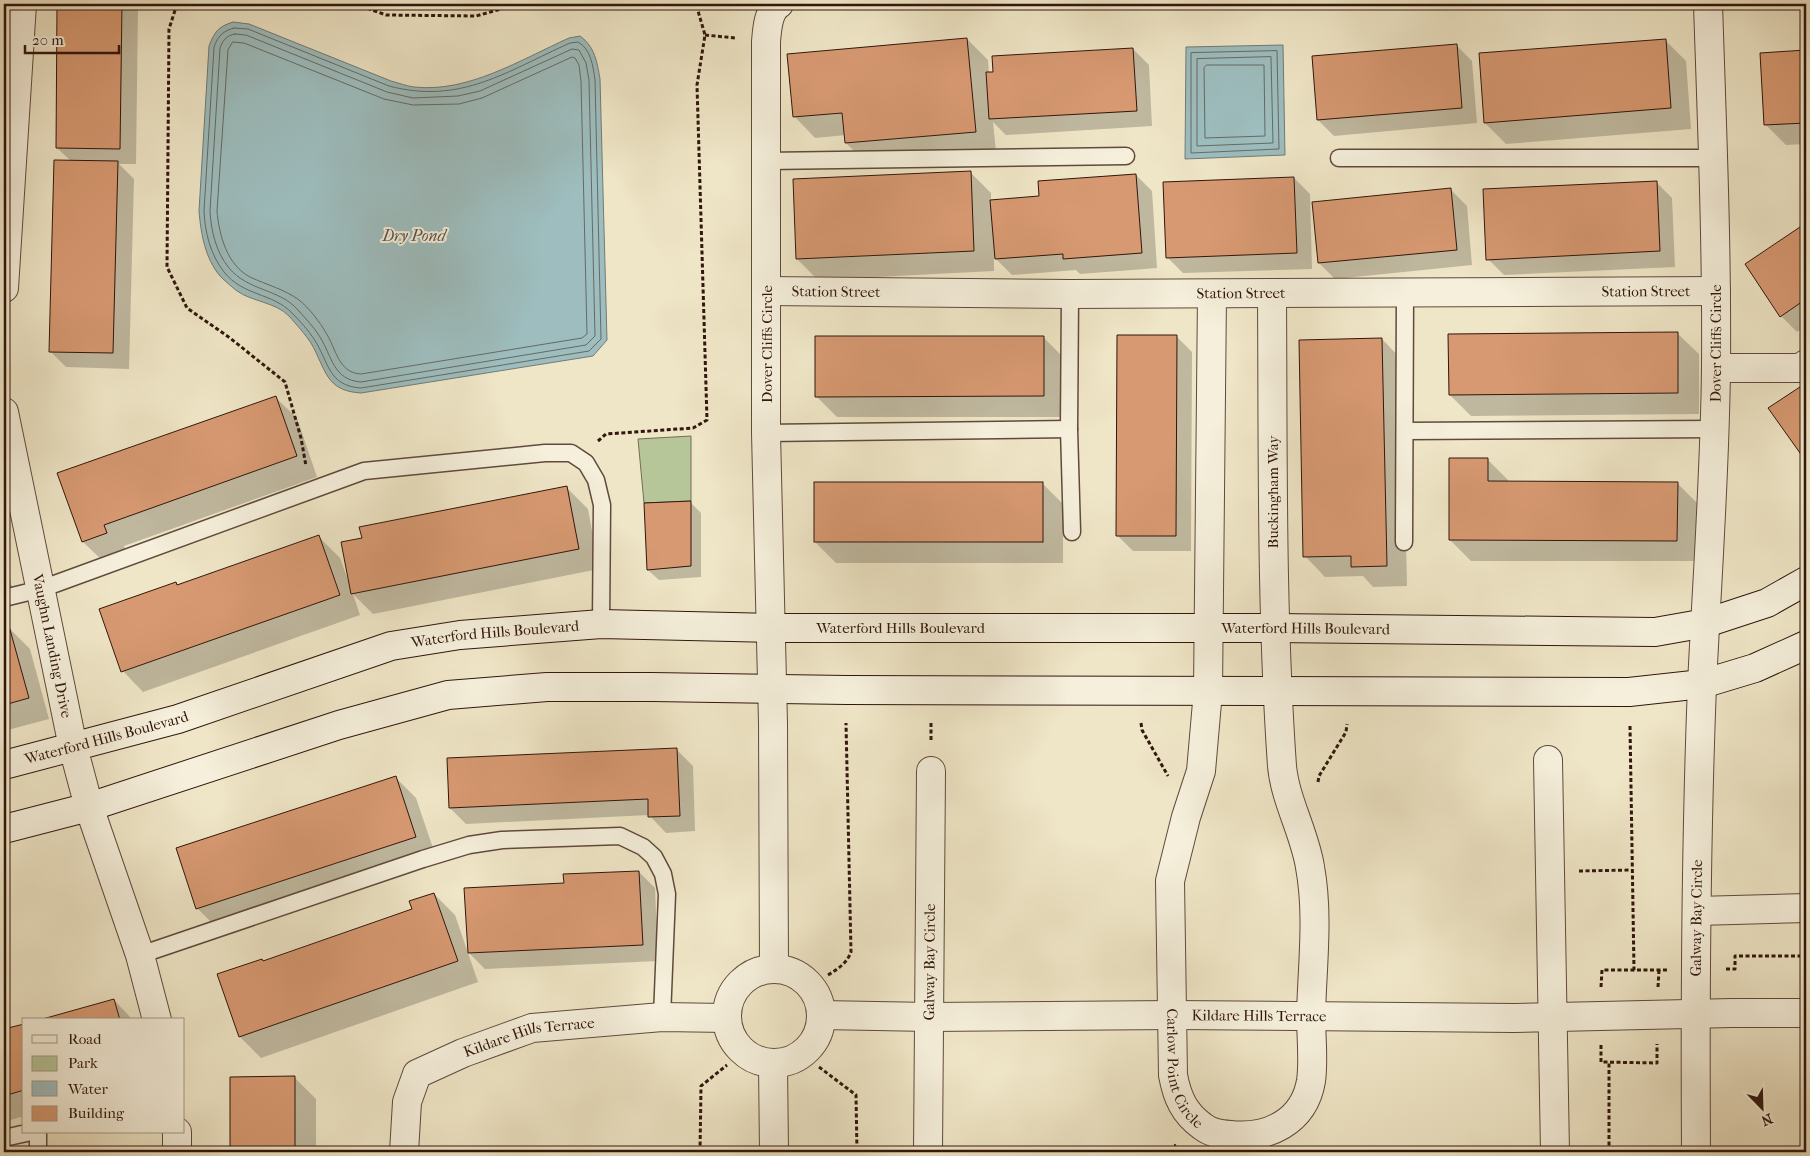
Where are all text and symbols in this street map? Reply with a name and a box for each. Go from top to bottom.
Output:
scale bar [25,22,119,54]
text: 20 m [32,31,64,49]
water label: Dry Pond [381,226,447,245]
street label: Station Street [792,282,881,301]
street label: Station Street [1602,282,1691,301]
street label: Dover Cliffs Circle [758,284,776,403]
street label: Station Street [1197,284,1286,302]
street label: Dover Cliffs Circle [1706,284,1725,403]
street label: Buckingham Way [1264,434,1282,549]
street label: Vaughn Landing Drive [28,572,76,720]
street label: Waterford Hills Boulevard [409,617,581,652]
street label: Waterford Hills Boulevard [815,619,986,637]
street label: Waterford Hills Boulevard [1220,619,1391,638]
street label: Waterford Hills Boulevard [22,707,192,768]
street label: Galway Bay Circle [1687,859,1706,977]
street label: Galway Bay Circle [920,903,939,1021]
street label: Kildare Hills Terrace [1191,1006,1327,1025]
street label: Carlow Point Circle [1163,1008,1207,1133]
street label: Kildare Hills Terrace [461,1014,596,1061]
legend [22,1018,185,1134]
text: Road [68,1030,102,1048]
text: Park [68,1054,98,1072]
text: Water [67,1080,108,1098]
north arrow [1738,1084,1788,1134]
text: Building [68,1104,125,1122]
text: N [1758,1110,1775,1130]

